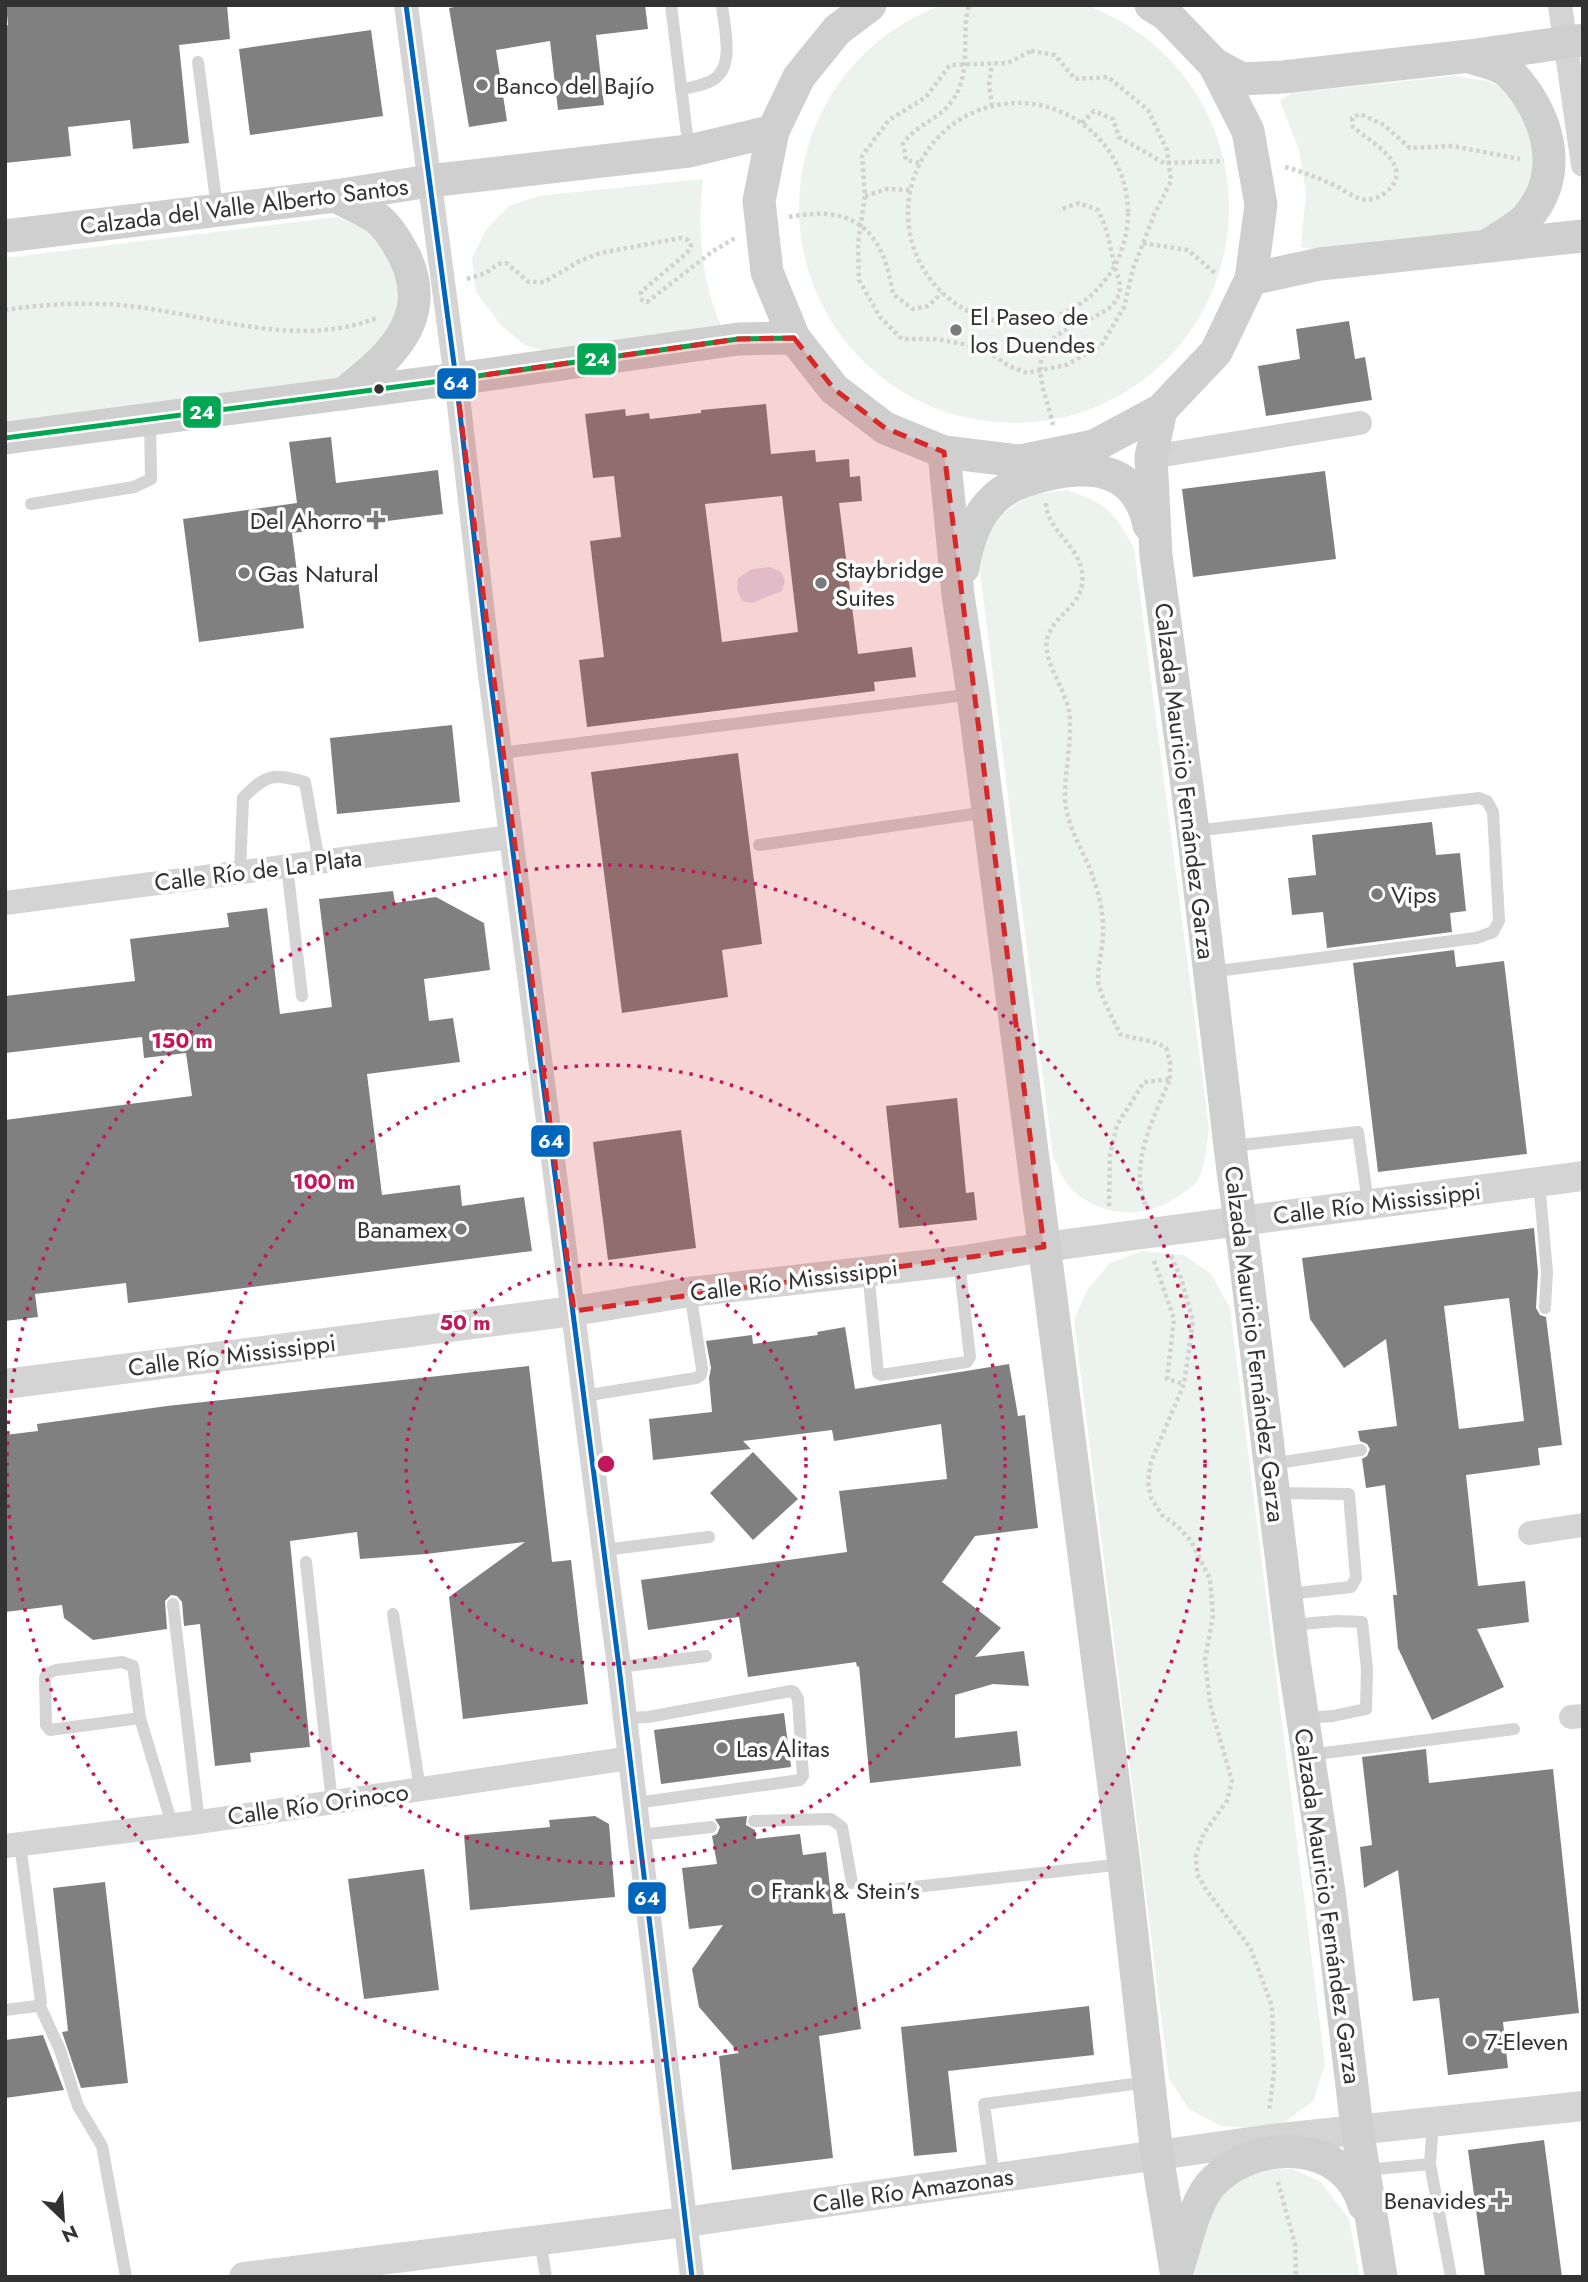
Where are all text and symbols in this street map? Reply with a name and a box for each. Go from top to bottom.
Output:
place label: Banco del Bajío [496,68,654,103]
marker: Banco del Bajío [474,77,490,93]
street label: Calzada del Valle Alberto Santos [78,168,410,244]
place label: El Paseo de los Duendes [970,299,1095,362]
marker: El Paseo de los Duendes [948,322,964,338]
line badge: 24 [576,342,617,376]
text: 24 [584,346,610,373]
line badge: 64 [436,367,477,400]
text: 64 [443,370,469,397]
unlabelled marker [372,382,386,396]
line badge: 24 [182,395,222,429]
text: 24 [189,399,215,426]
place label: Del Ahorro [250,503,362,538]
marker: Del Ahorro [368,512,384,528]
place label: Staybridge Suites [835,552,944,615]
place label: Gas Natural [258,556,379,591]
marker: Gas Natural [236,565,252,581]
marker: Staybridge Suites [813,575,829,591]
street label: Calzada Mauricio Fernández Garza [1146,601,1224,961]
street label: Calle Río de La Plata [152,840,364,900]
place label: Vips [1391,877,1436,912]
marker: Vips [1369,886,1385,902]
text: 150 m [151,1026,213,1056]
line badge: 64 [530,1124,571,1158]
text: 64 [538,1128,564,1155]
street label: Calzada Mauricio Fernández Garza [1216,1164,1294,1524]
text: 100 m [293,1167,355,1197]
street label: Calle Río Mississippi [1271,1173,1483,1233]
place label: Banamex [357,1212,448,1247]
marker: Banamex [453,1221,469,1237]
street label: Calle Río Mississippi [688,1250,900,1310]
text: 50 m [440,1308,490,1338]
street label: Calle Río Mississippi [126,1325,338,1385]
centre of rings [594,1452,618,1476]
street label: Calzada Mauricio Fernández Garza [1286,1726,1370,2086]
place label: Las Alitas [736,1731,830,1766]
marker: Las Alitas [714,1740,730,1756]
street label: Calle Río Orinoco [225,1774,411,1834]
place label: Frank & Stein's [771,1873,920,1908]
line badge: 64 [627,1881,667,1915]
marker: Frank & Stein's [749,1882,765,1898]
text: 64 [634,1885,660,1912]
place label: 7-Eleven [1485,2024,1569,2059]
marker: 7-Eleven [1463,2033,1479,2049]
street label: Calle Río Amazonas [810,2159,1016,2221]
place label: Benavides [1384,2183,1486,2218]
north arrow [28,2184,98,2254]
marker: Benavides [1492,2192,1508,2208]
text: N [57,2219,83,2249]

